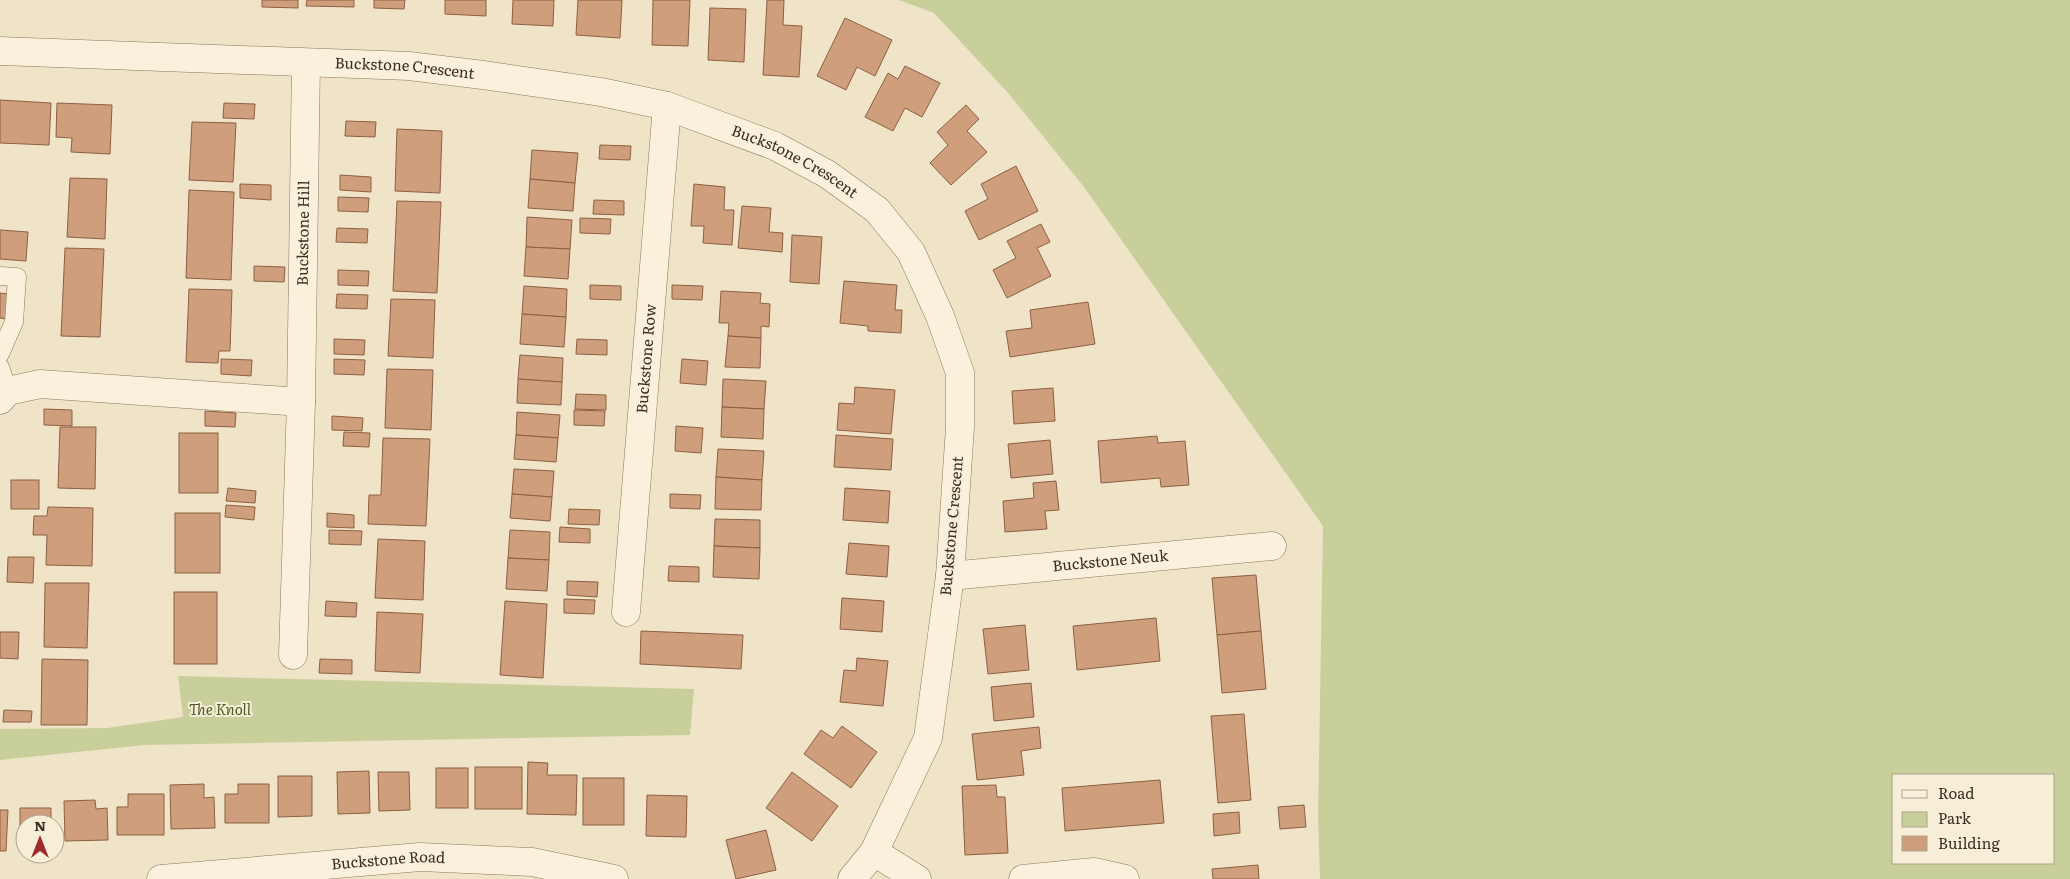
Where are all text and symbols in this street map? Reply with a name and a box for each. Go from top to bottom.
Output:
street label: Buckstone Crescent [334,50,476,84]
street label: Buckstone Crescent [729,118,863,203]
street label: Buckstone Hill [290,180,314,286]
street label: Buckstone Row [629,303,661,414]
street label: Buckstone Crescent [933,455,968,597]
street label: Buckstone Neuk [1051,543,1170,576]
park label: The Knoll [189,697,252,720]
legend [1892,774,2055,864]
text: Road [1938,781,1974,804]
text: Park [1938,806,1972,829]
north arrow [15,814,65,864]
text: N [34,815,46,835]
text: Building [1938,831,2000,854]
street label: Buckstone Road [330,844,446,875]

